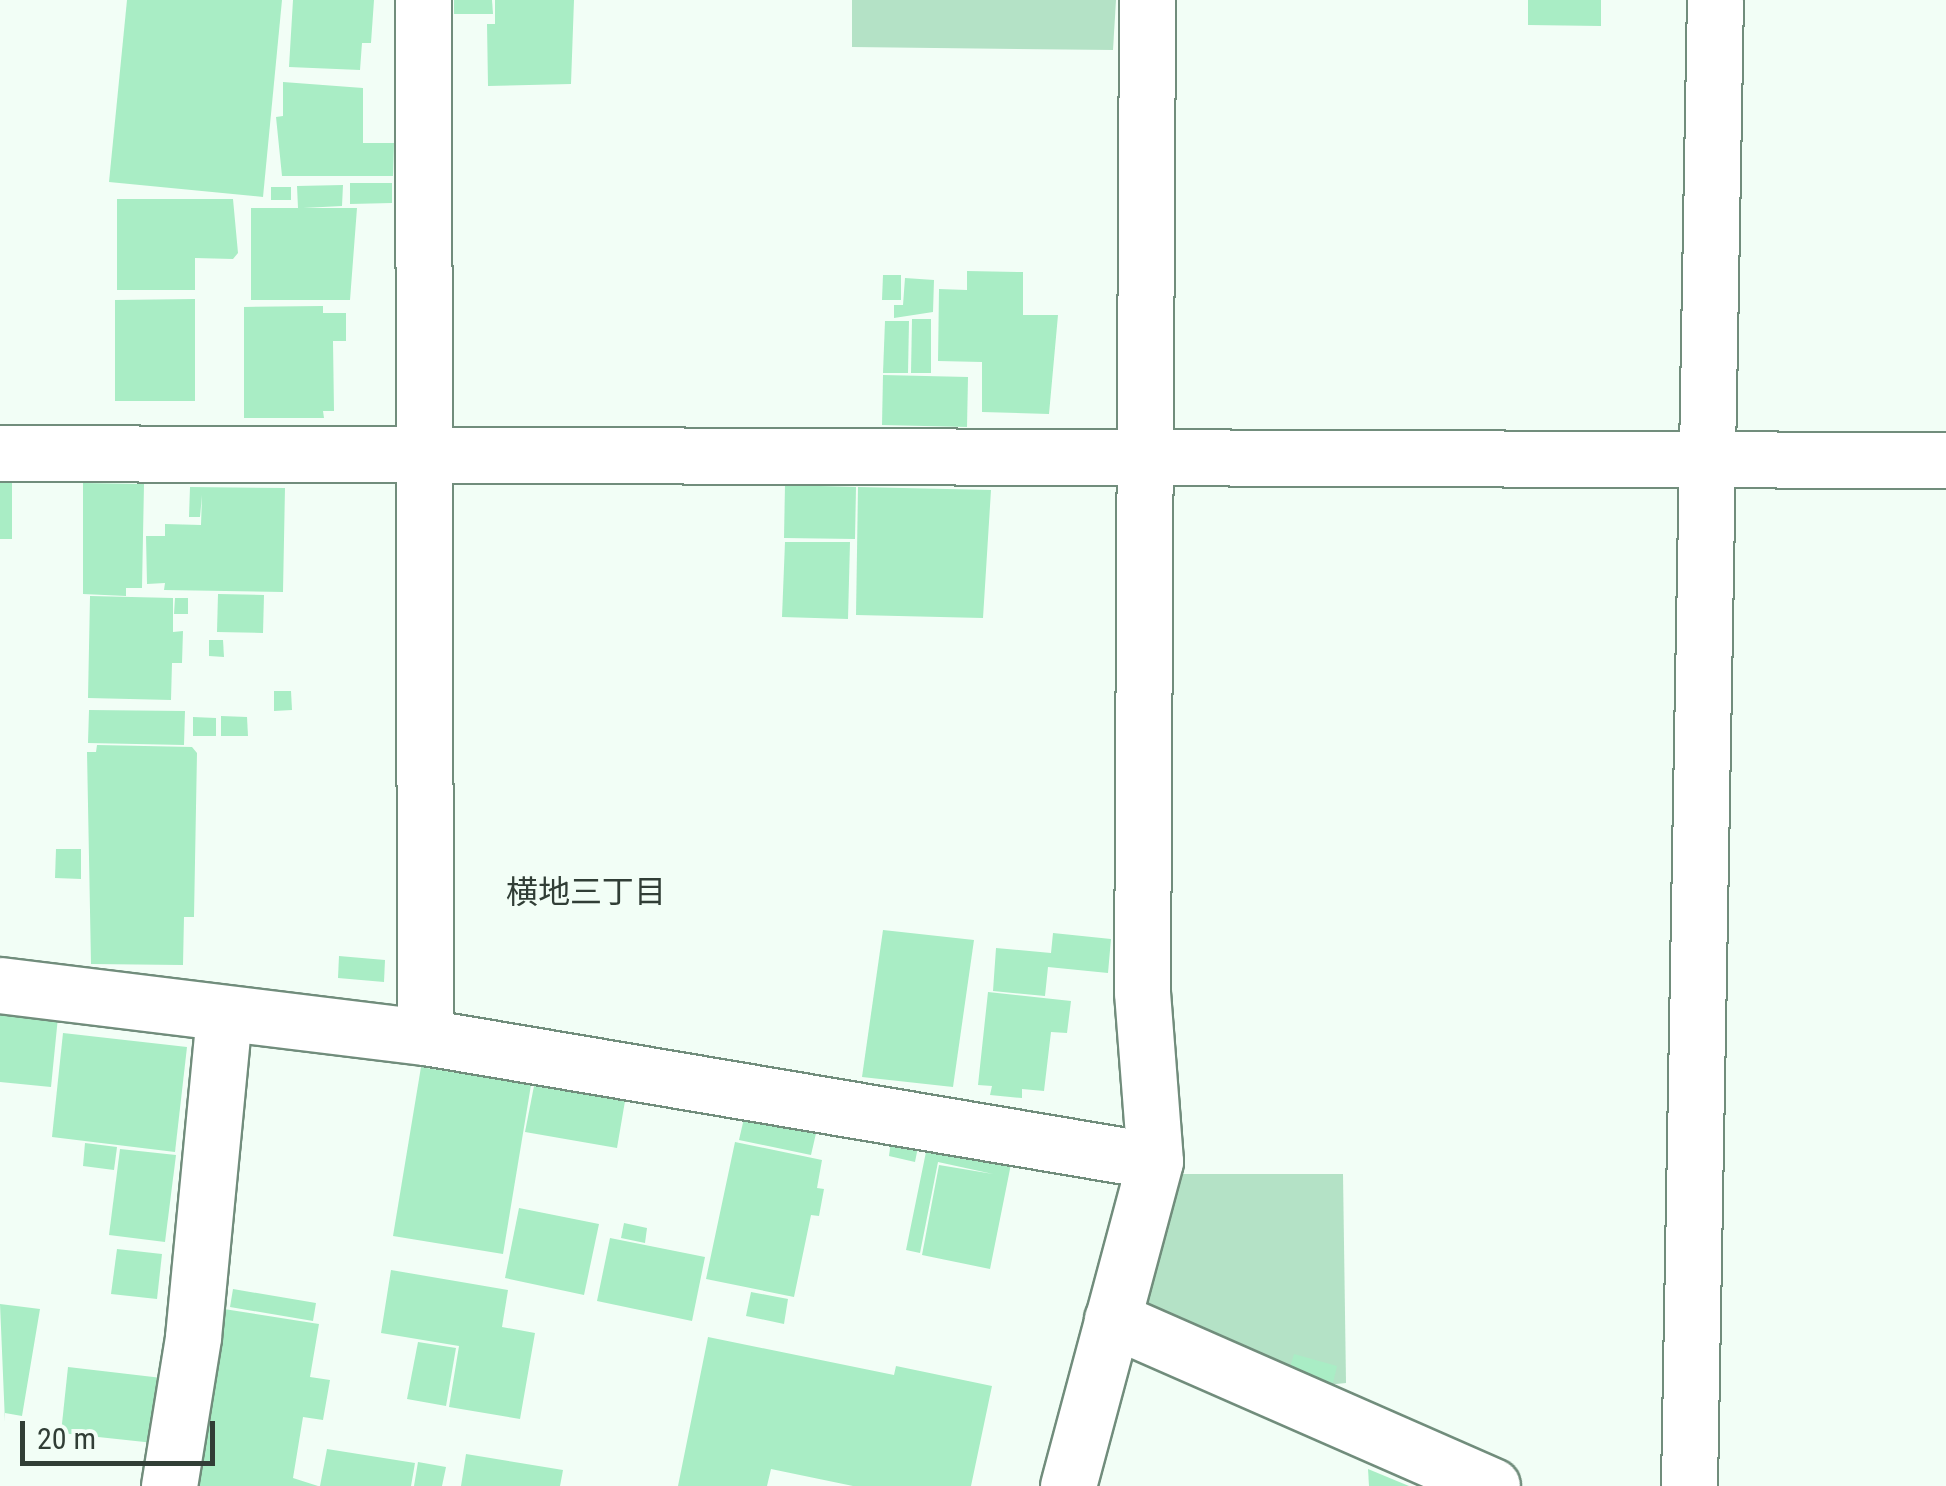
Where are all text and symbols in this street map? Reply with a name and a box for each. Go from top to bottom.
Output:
district label: 横地三丁目 [506,873,666,911]
scale bar [25,1401,220,1463]
text: 20 m [37,1421,96,1456]

